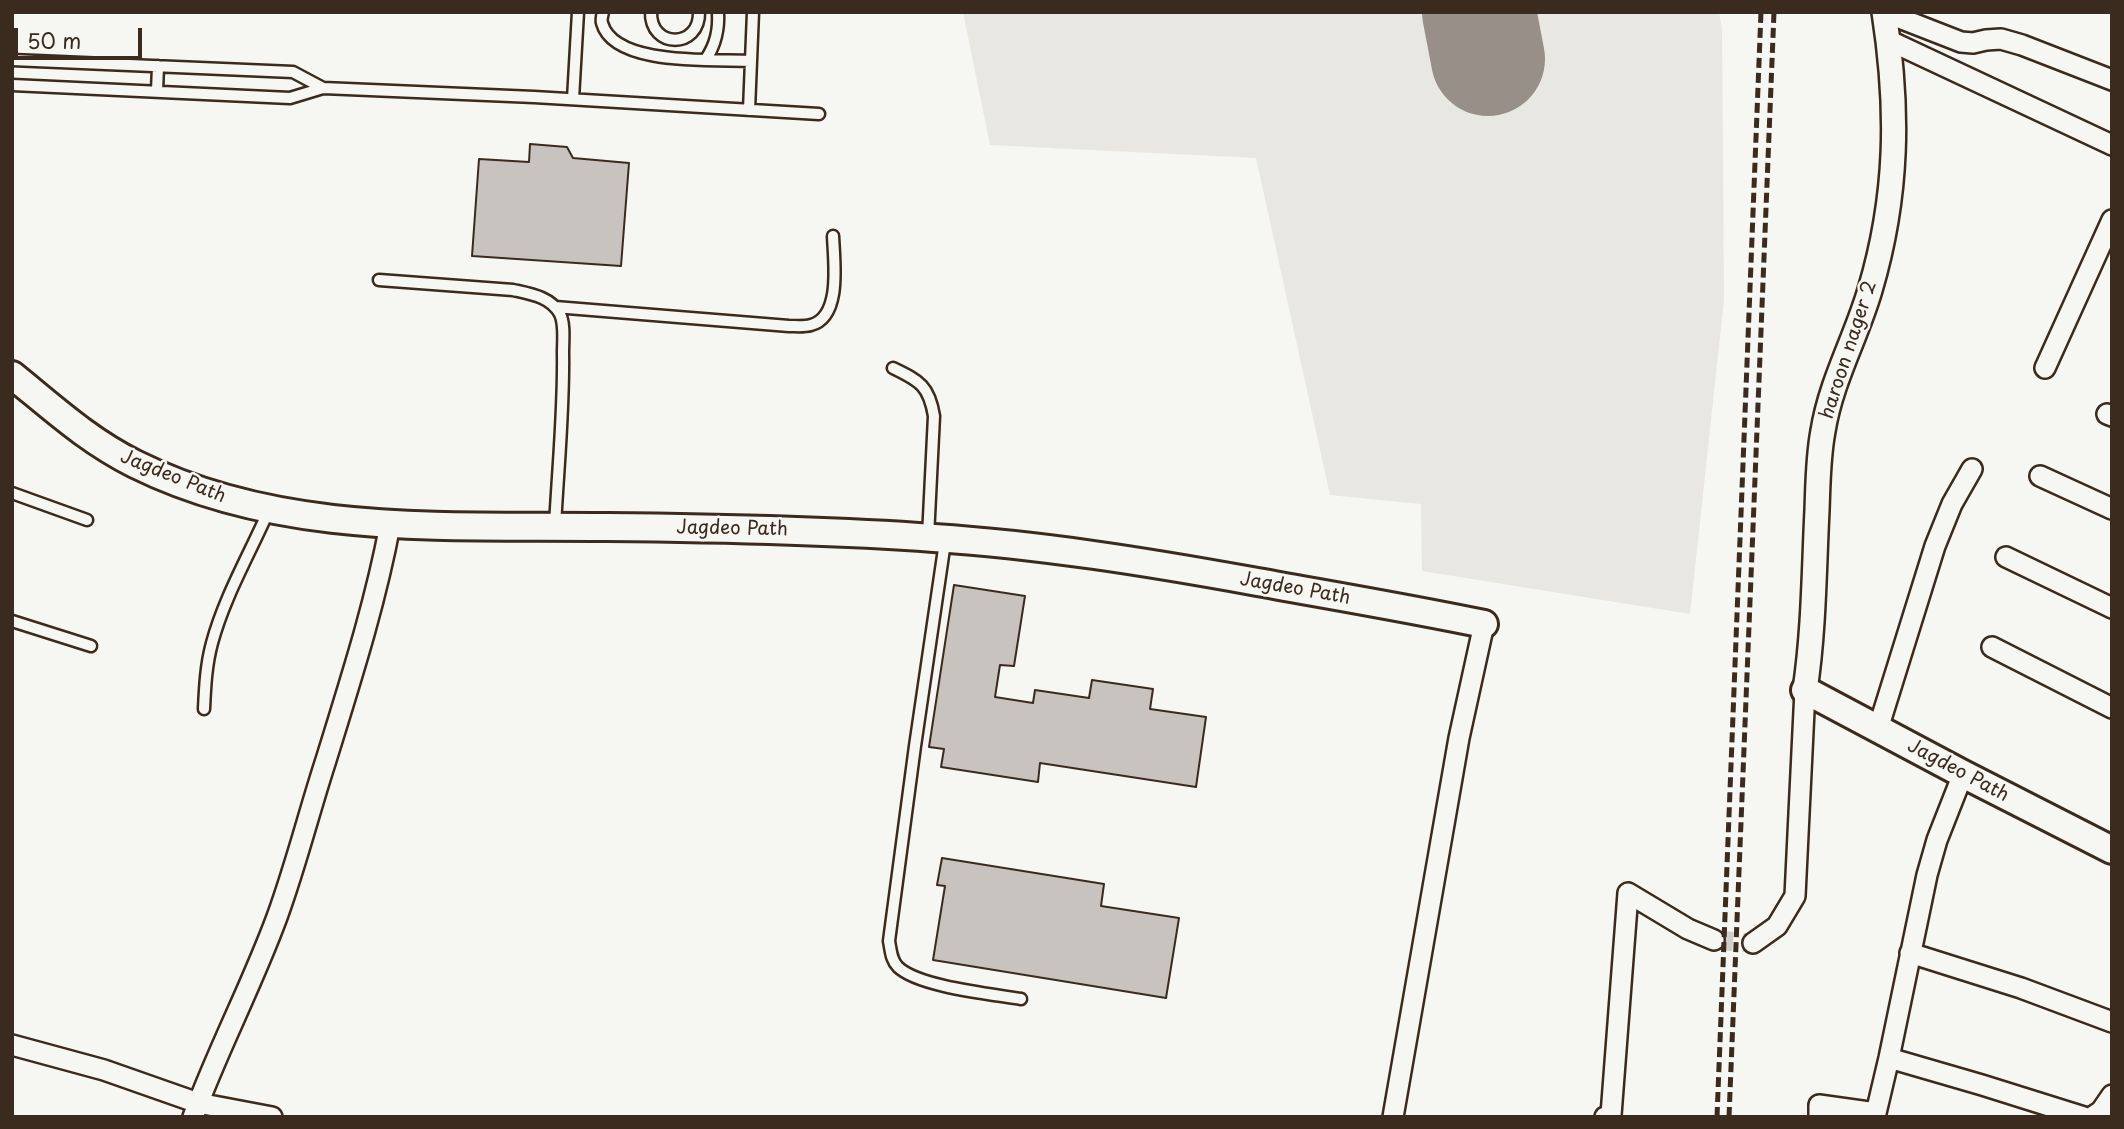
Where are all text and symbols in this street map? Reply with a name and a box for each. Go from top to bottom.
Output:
scale bar [18,14,145,58]
text: 50 m [27,24,81,56]
street label: haroon nager 2 [1816,278,1882,422]
street label: Jagdeo Path [117,446,229,508]
street label: Jagdeo Path [676,517,788,541]
street label: Jagdeo Path [1238,568,1352,610]
street label: Jagdeo Path [1903,735,2013,807]

